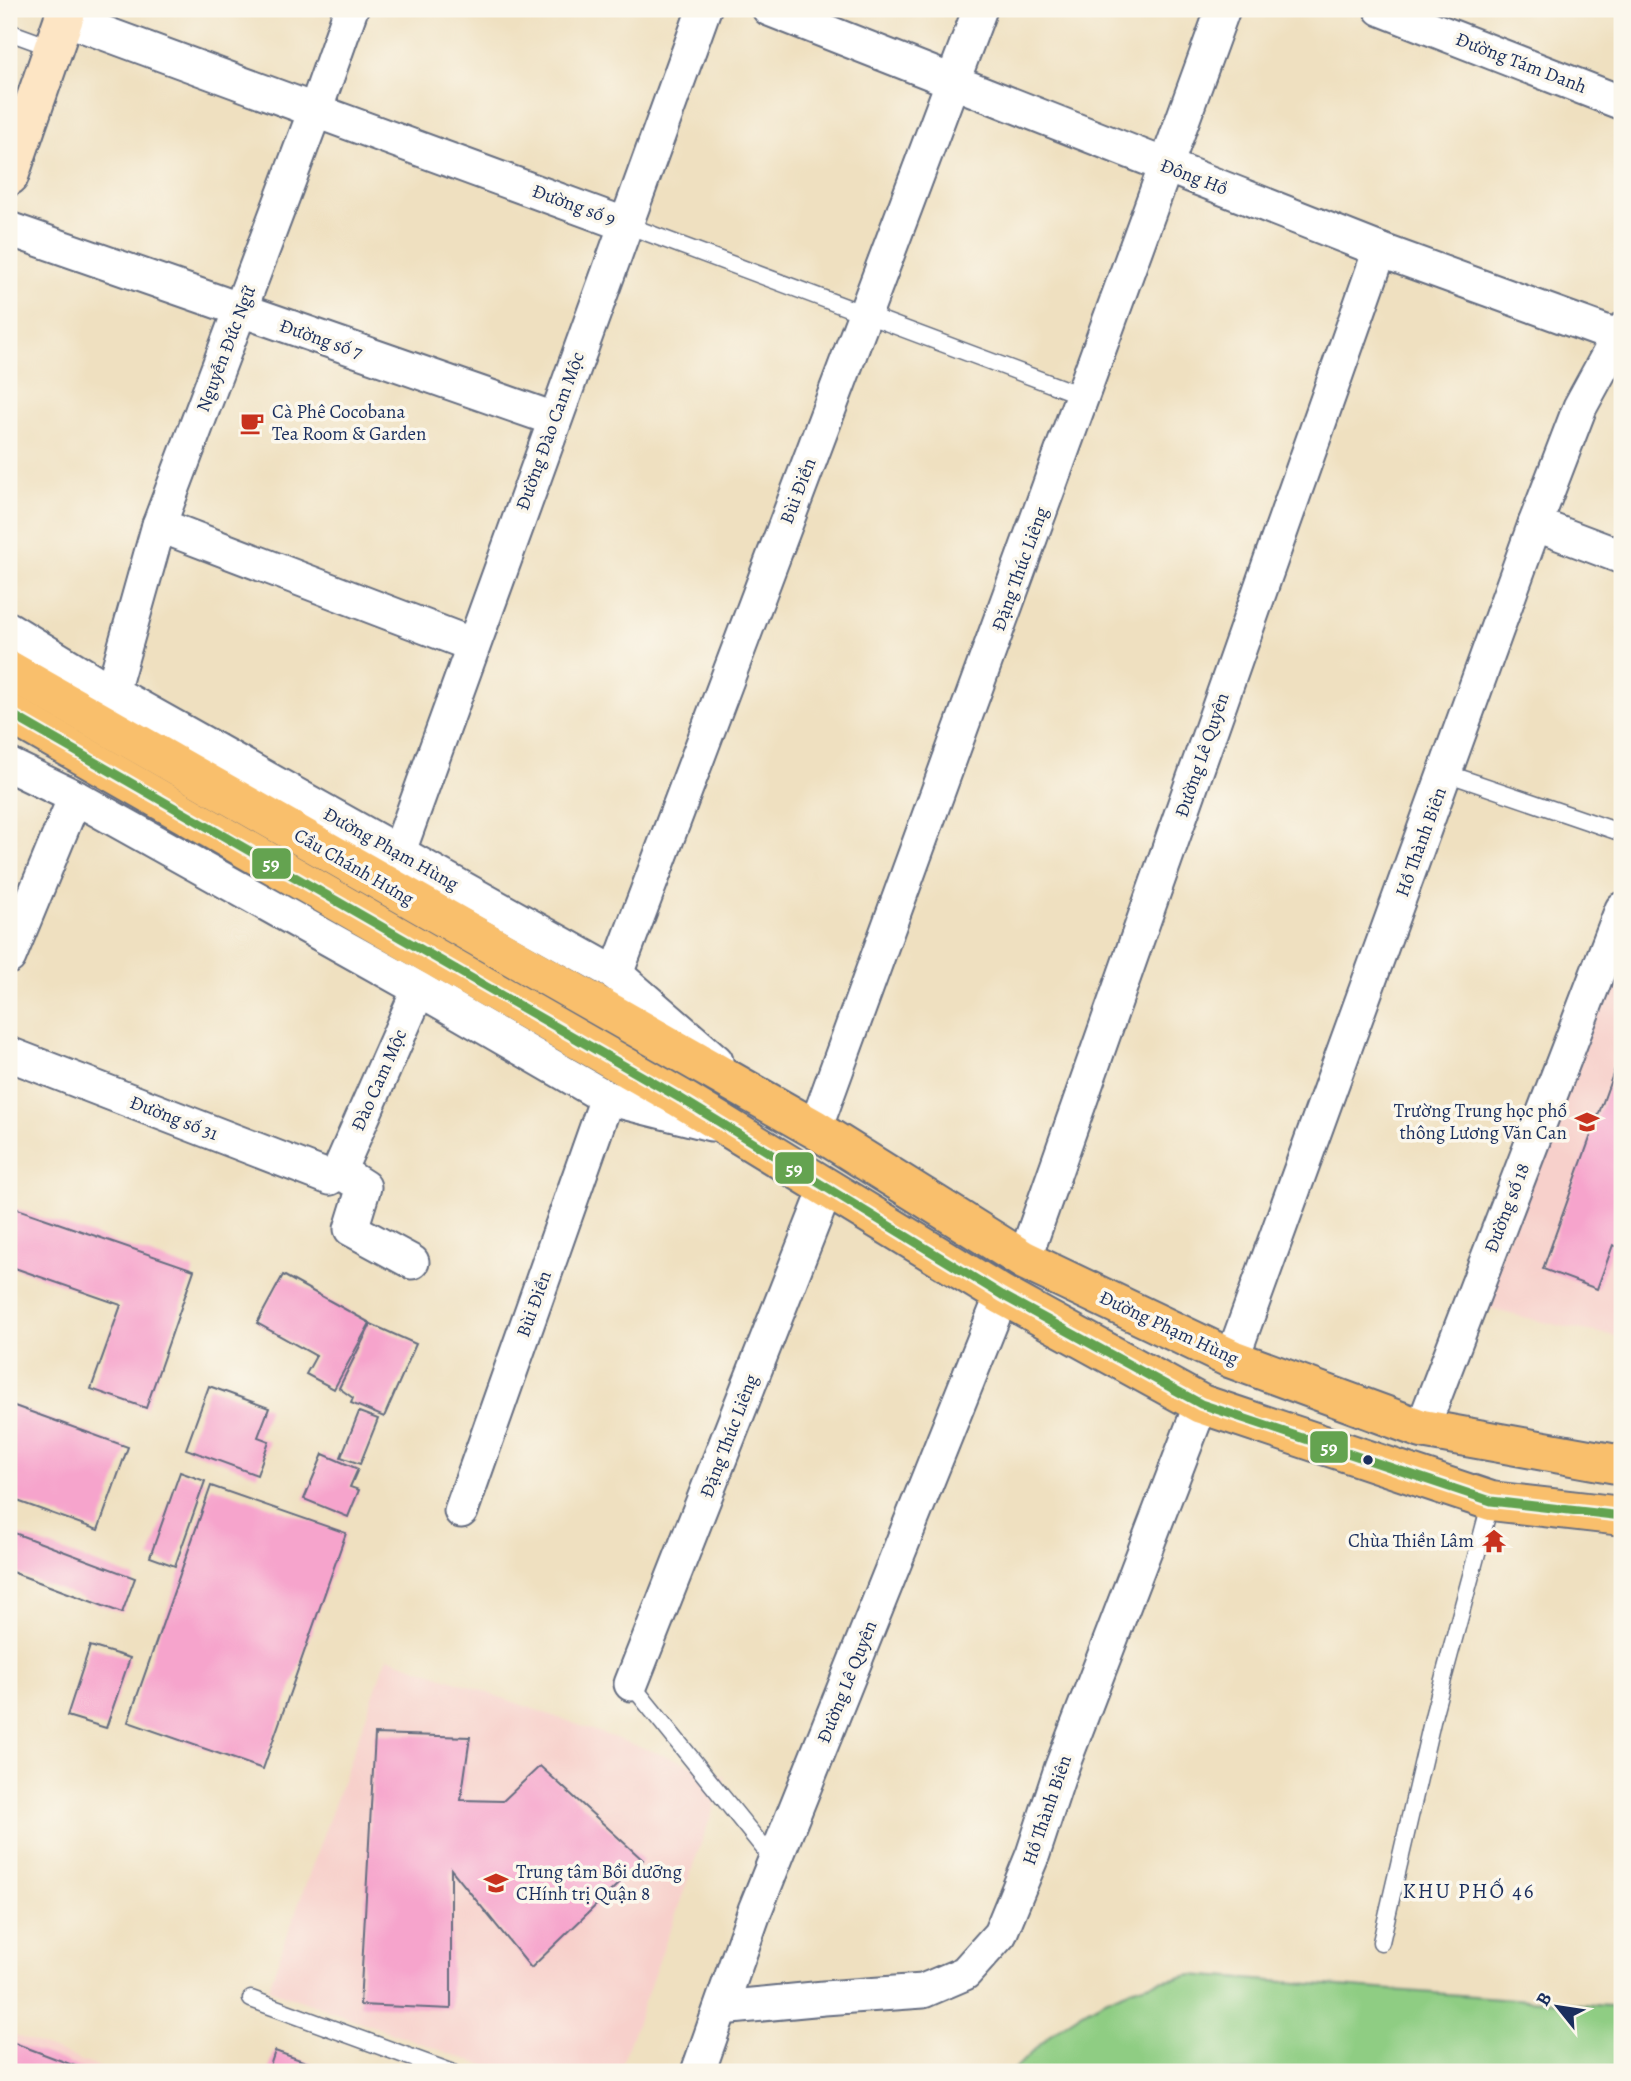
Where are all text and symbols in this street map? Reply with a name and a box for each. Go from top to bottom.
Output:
street label: Đường Tám Danh [1452,26,1590,100]
street label: Đông Hồ [1157,152,1231,202]
street label: Đường số 9 [529,178,619,232]
street label: Nguyễn Đức Ngữ [190,282,262,416]
street label: Đường số 7 [276,313,366,365]
street label: Đường Đào Cam Mộc [509,348,591,514]
place label: Cà Phê Cocobana Tea Room & Garden [272,399,427,447]
cafe icon: Cà Phê Cocobana Tea Room & Garden [238,409,266,437]
street label: Bùi Điền [774,454,822,528]
street label: Đặng Thúc Liêng [985,503,1055,635]
street label: Đường Lê Quyên [1169,689,1235,821]
street label: Hồ Thành Biên [1389,784,1453,900]
street label: Đường Phạm Hùng [319,801,464,897]
street label: Cầu Chánh Hưng [289,822,419,912]
line badge: 59 [251,847,292,880]
text: 59 [263,851,280,877]
street label: Đào Cam Mộc [345,1025,413,1135]
street label: Đường số 31 [126,1089,222,1147]
place label: Trường Trung học phổ thông Lương Văn Can [1394,1098,1567,1146]
school or university icon: Trường Trung học phổ thông Lương Văn Can [1573,1108,1601,1136]
line badge: 59 [774,1151,815,1185]
text: 59 [786,1156,803,1182]
street label: Đường số 18 [1478,1159,1536,1257]
street label: Bùi Điền [510,1267,558,1341]
street label: Đường Phạm Hùng [1095,1284,1243,1372]
street label: Đặng Thúc Liêng [693,1370,765,1502]
line badge: 59 [1309,1430,1349,1464]
text: 59 [1321,1435,1338,1461]
unlabelled marker [1361,1453,1375,1467]
temple icon: Chùa Thiền Lâm [1480,1527,1508,1555]
place label: Chùa Thiền Lâm [1348,1528,1474,1554]
street label: Đường Lê Quyên [811,1617,883,1747]
street label: Hồ Thành Biên [1016,1752,1078,1868]
place label: Trung tâm Bồi dưỡng CHính trị Quận 8 [516,1859,682,1907]
school or university icon: Trung tâm Bồi dưỡng CHính trị Quận 8 [482,1869,510,1897]
district label: KHU PHỐ 46 [1403,1877,1535,1905]
north arrow [1522,1972,1592,2042]
text: B [1530,1987,1558,2011]

